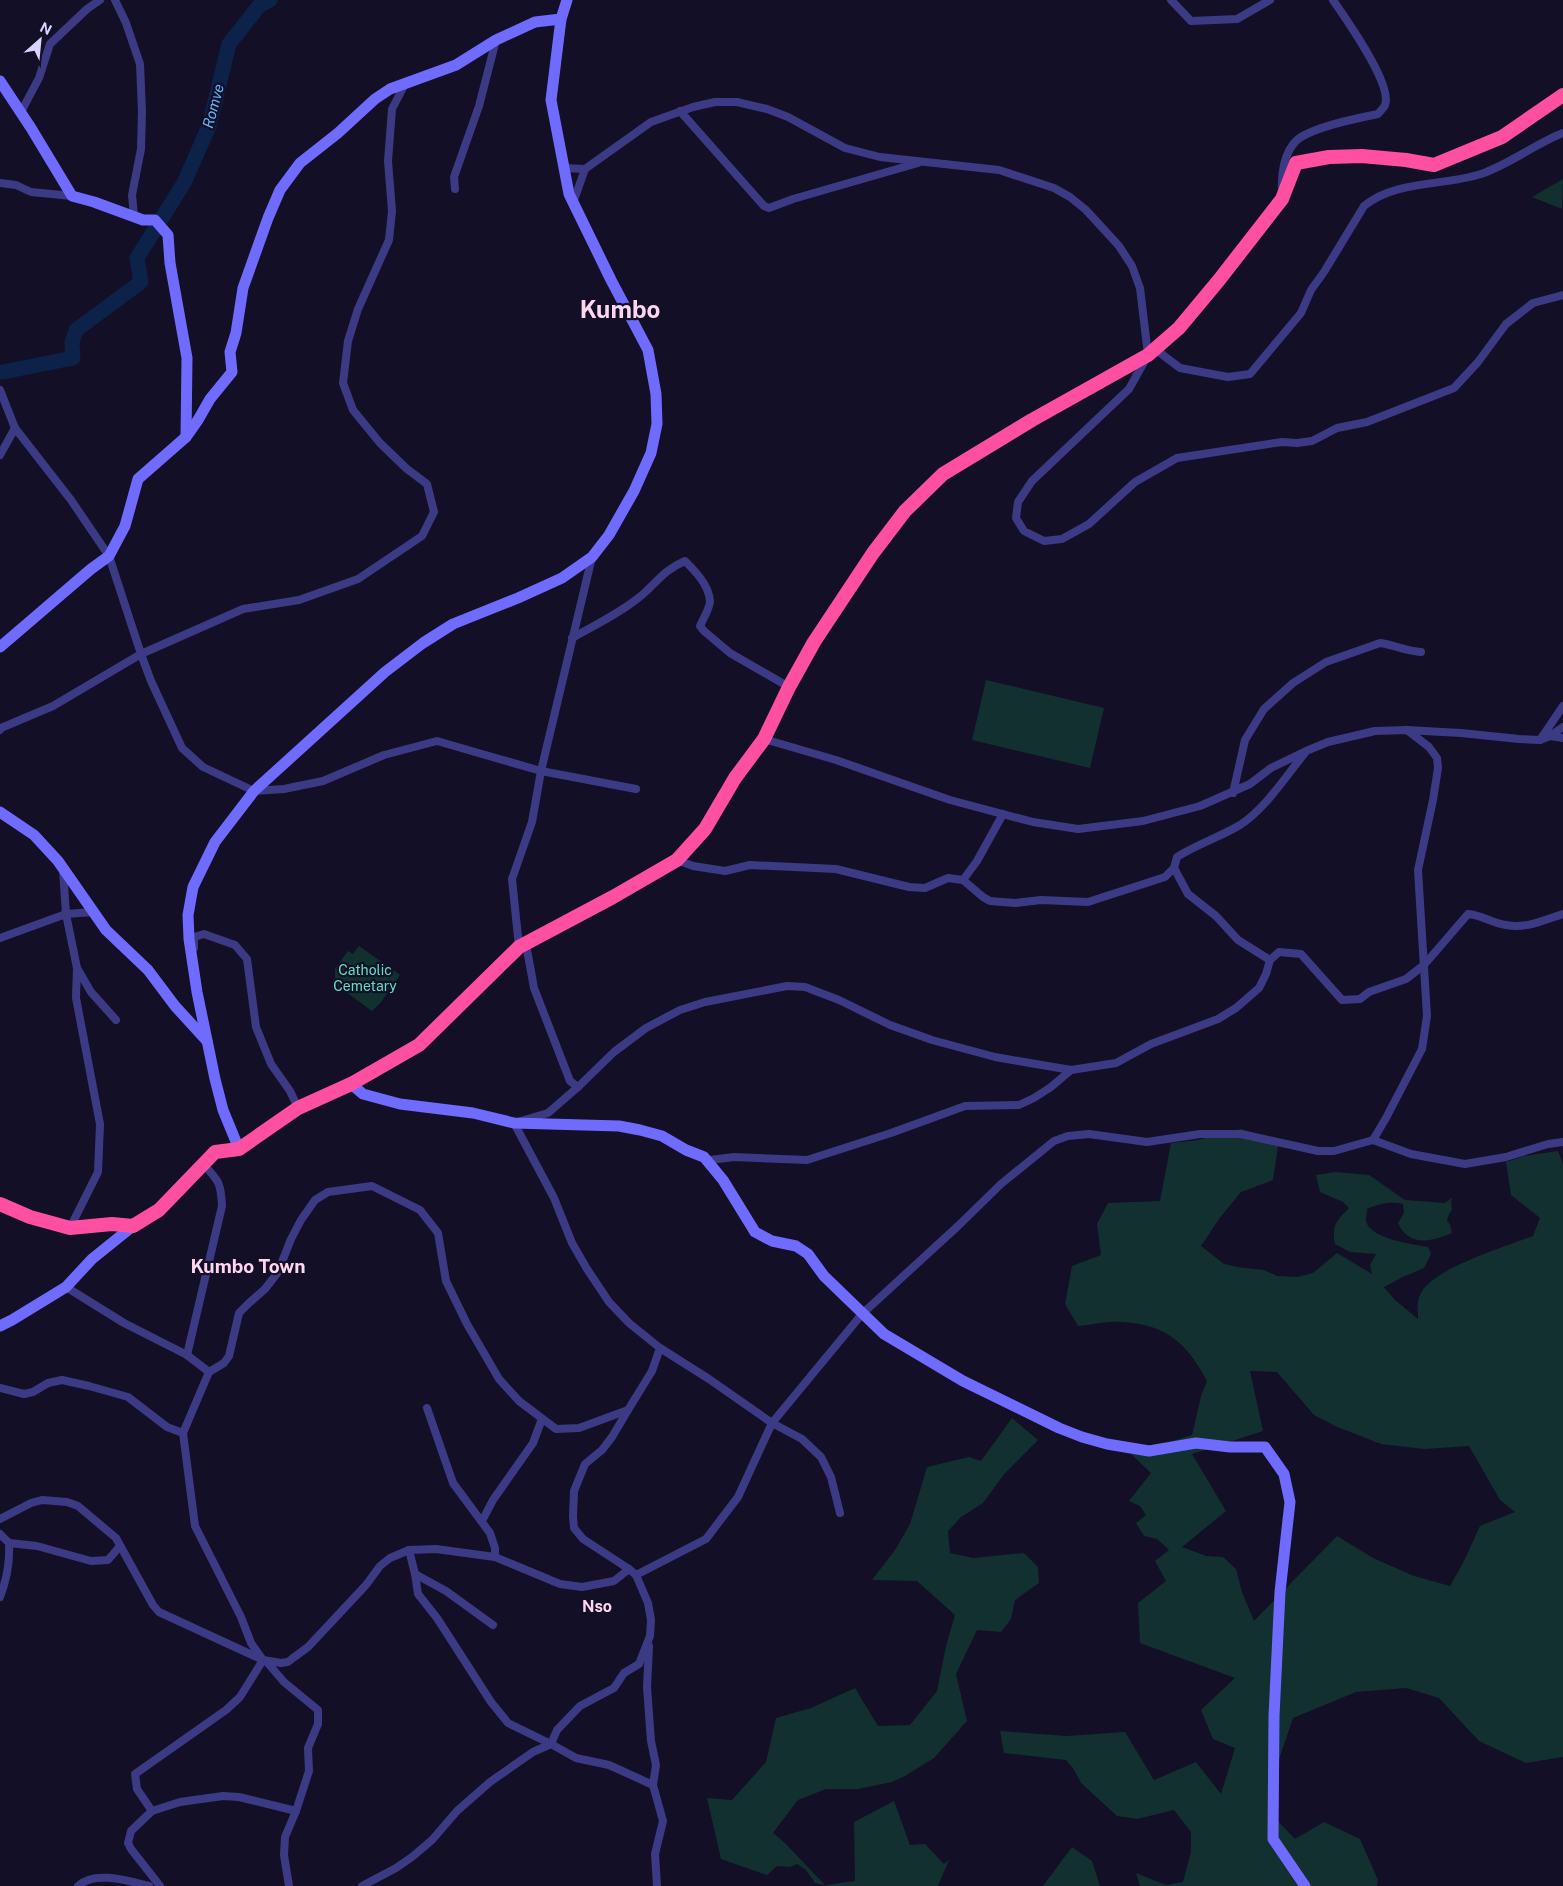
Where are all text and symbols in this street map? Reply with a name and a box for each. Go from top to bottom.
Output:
north arrow [15,15,65,65]
text: N [37,19,54,38]
water label: Romve [199,82,227,130]
district label: Kumbo [580,295,660,323]
park label: Catholic Cemetary [333,962,397,994]
district label: Kumbo Town [190,1255,306,1277]
district label: Nso [582,1597,612,1616]

